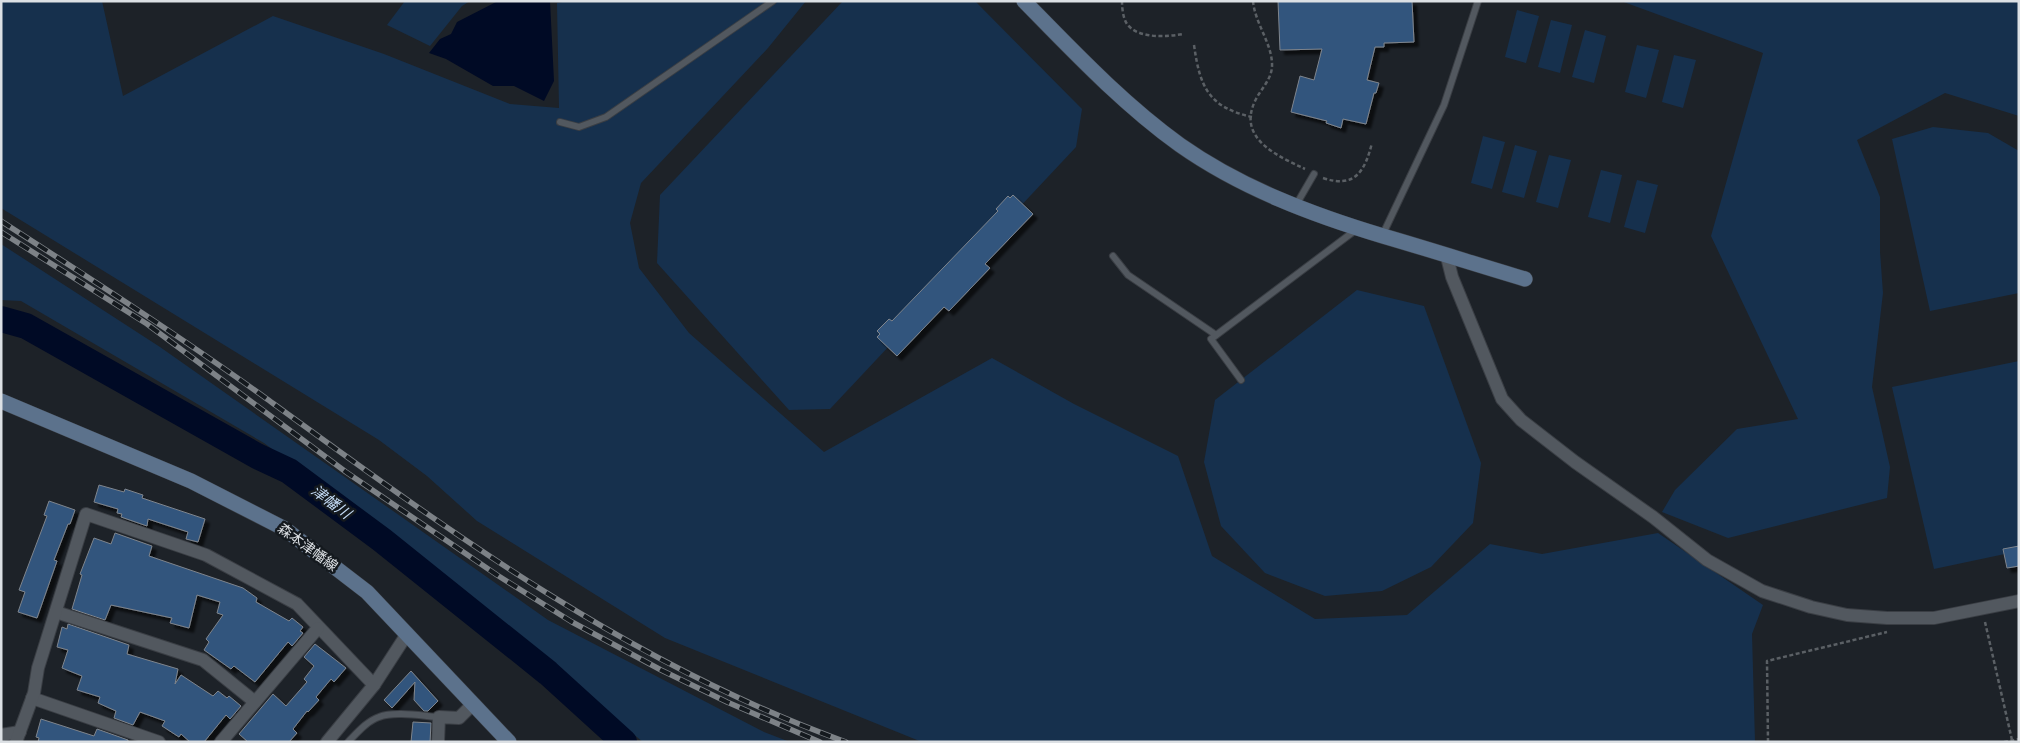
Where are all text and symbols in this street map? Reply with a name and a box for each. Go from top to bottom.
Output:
water label: 津幡川 [308,480,357,524]
street label: 森本津幡線 [274,518,342,575]

